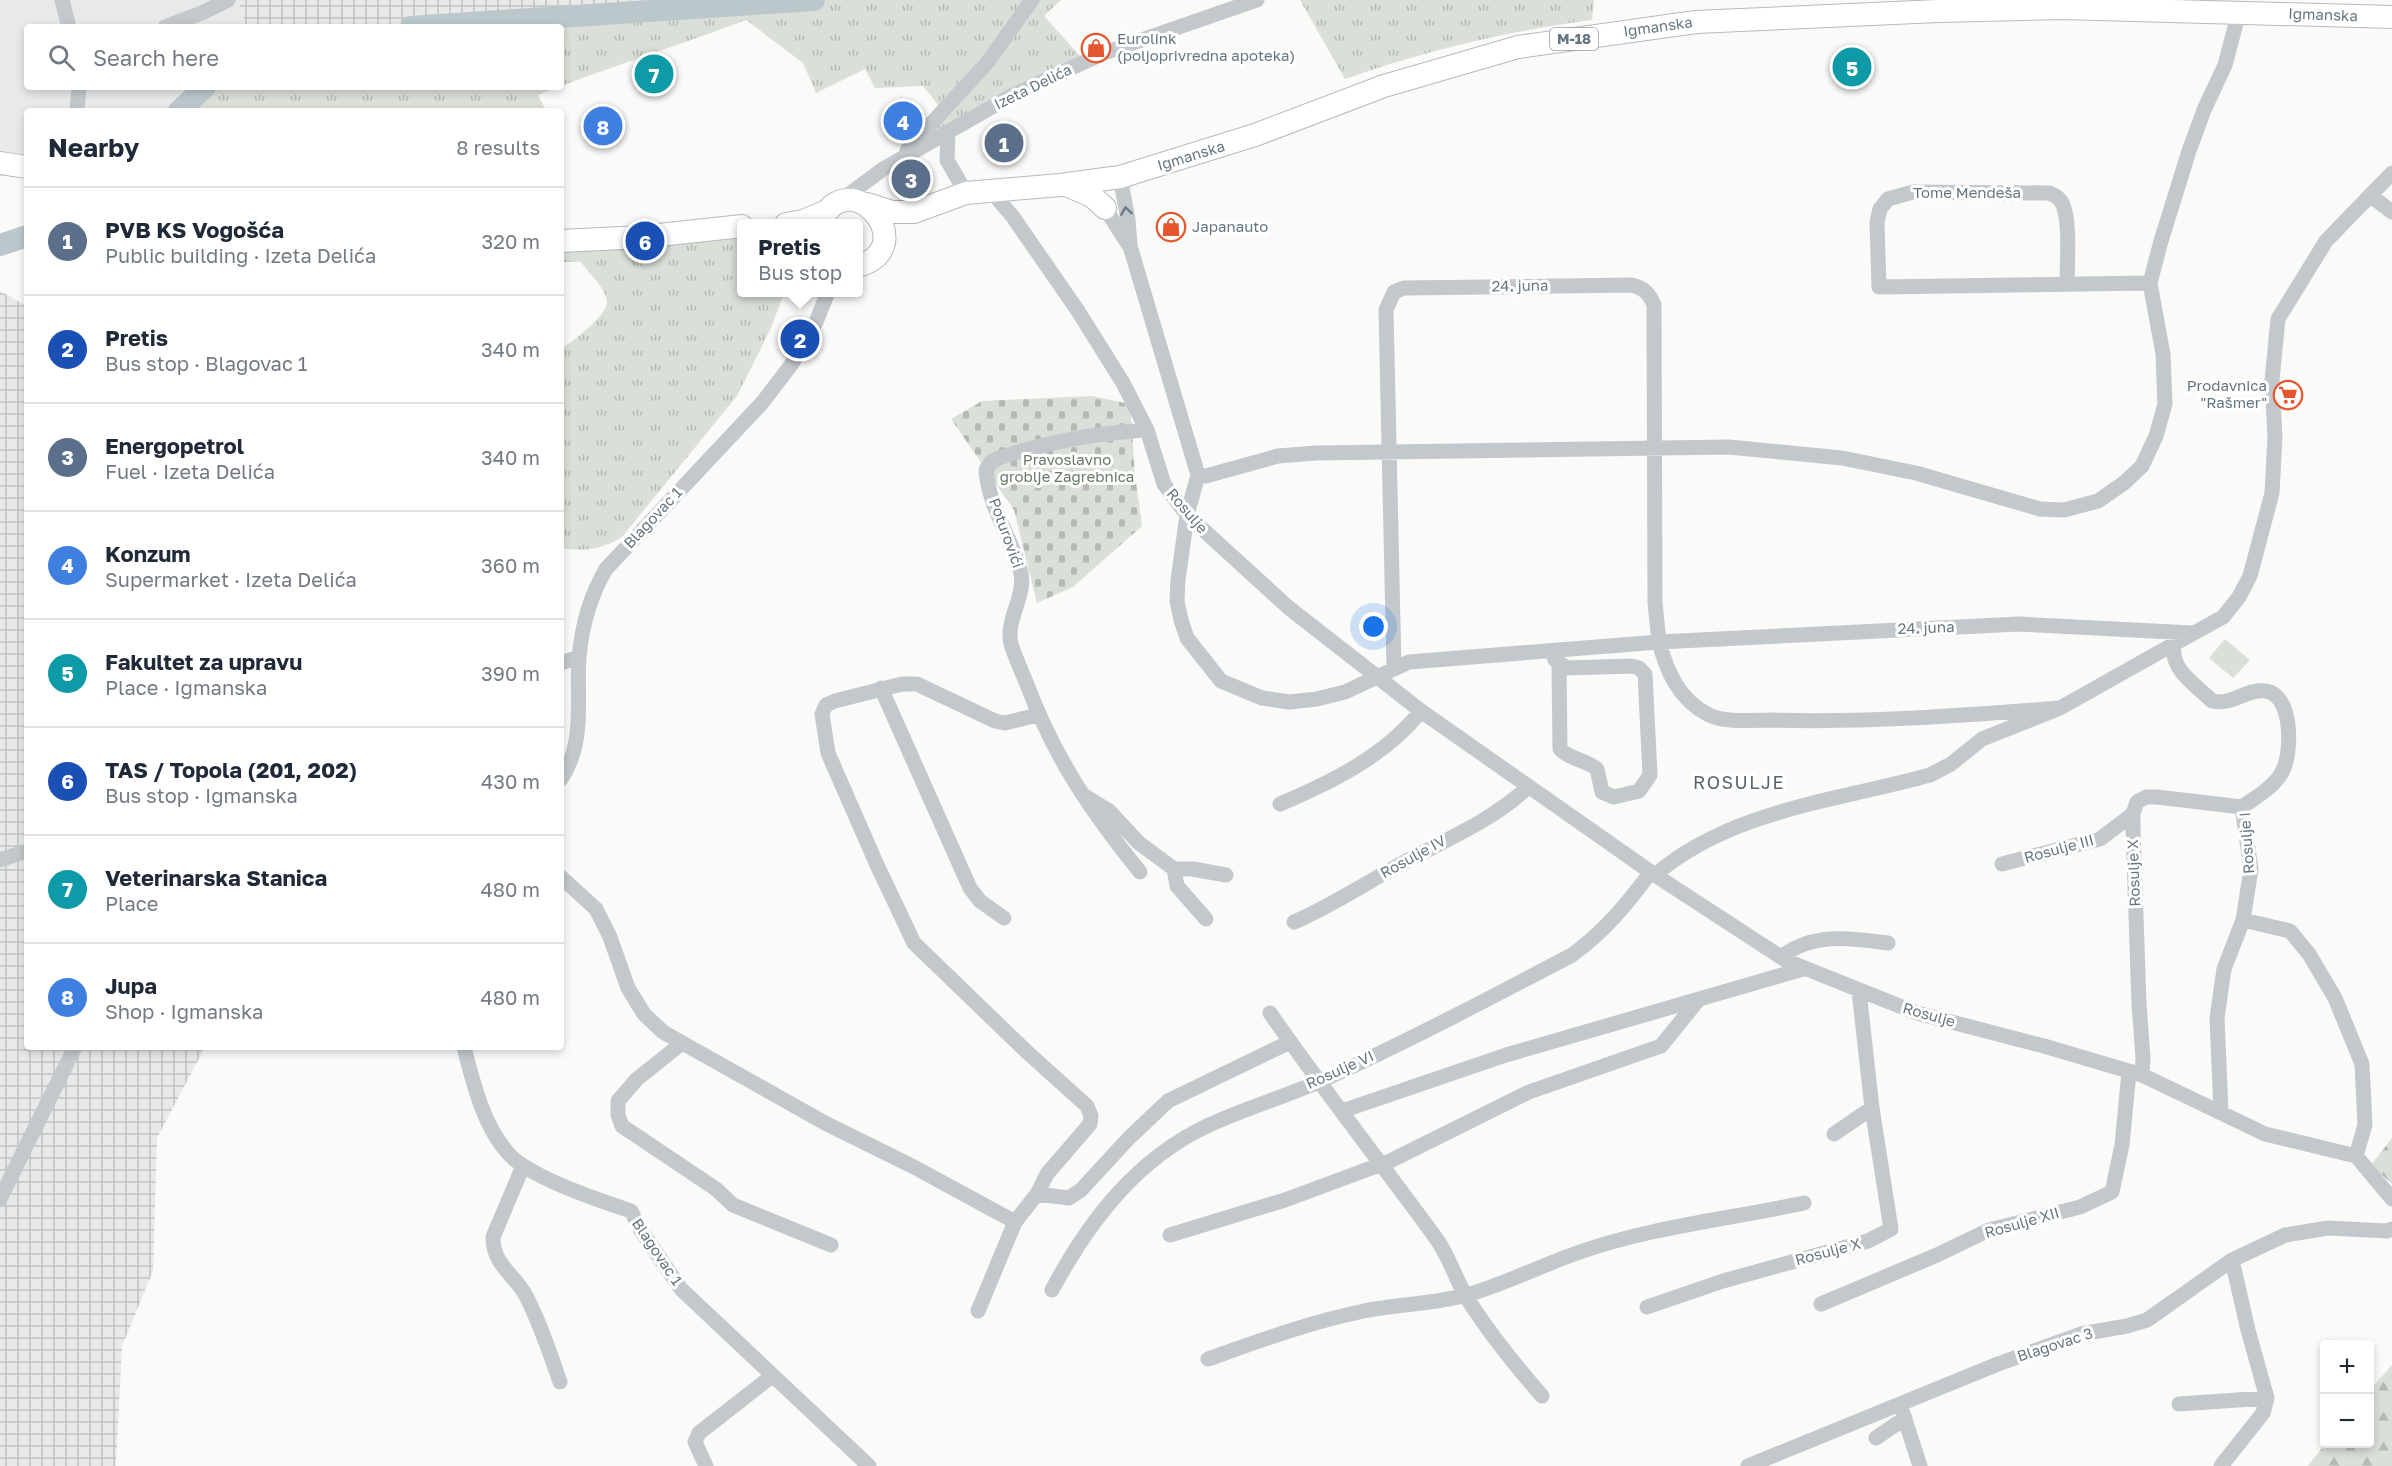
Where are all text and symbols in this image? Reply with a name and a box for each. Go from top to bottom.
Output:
street label: Igmanska [2288,4,2358,24]
street label: Igmanska [1622,12,1694,40]
search box [24,24,564,90]
road number: M-18 [1550,28,1598,50]
place label: Eurolink (poljoprivredna apoteka) [1117,29,1295,64]
shop icon: Eurolink (poljoprivredna apoteka) [1080,32,1112,64]
icon: search [45,41,78,74]
text: Search here [93,44,219,71]
pin: 5 [1832,44,1872,90]
pin: 7 [634,52,674,97]
street label: Izeta Delića [991,60,1074,113]
pin: 4 [884,98,922,144]
pin: 8 [584,104,622,148]
pin: 1 [984,120,1024,166]
text: Nearby [48,132,139,163]
text: 8 results [456,135,540,159]
street label: Igmanska [1155,136,1227,174]
pin: 3 [892,156,930,201]
street label: Tome Mendeša [1913,183,2021,201]
one-way arrow [1121,207,1133,216]
shop icon: Japanauto [1155,211,1187,243]
text: PVB KS Vogošća [105,216,284,243]
place label: Japanauto [1192,217,1268,235]
pin: 6 [626,218,664,264]
popup [737,219,863,297]
text: 1 [62,229,73,253]
text: 320 m [482,229,540,253]
text: Pretis [758,233,821,260]
text: Public building · Izeta Delića [105,243,376,267]
text: Bus stop [758,260,842,284]
street label: 24. juna [1491,276,1549,294]
pin: 2 [780,316,820,362]
text: Pretis [105,324,168,351]
text: 2 [61,337,74,361]
text: 340 m [481,337,540,361]
text: Bus stop · Blagovac 1 [105,351,308,375]
place label: Prodavnica "Rašmer" [2187,376,2267,411]
supermarket icon: Prodavnica "Rašmer" [2272,379,2304,411]
text: Energopetrol [105,432,244,459]
text: 3 [61,445,74,469]
text: 340 m [481,445,540,469]
park label: Pravoslavno groblje Zagrebnica [1000,450,1134,485]
text: Fuel · Izeta Delića [105,459,275,483]
street label: Blagovac 1 [619,483,685,552]
street label: Rosulje [1163,484,1212,537]
street label: Poturovići [986,495,1028,570]
text: Konzum [105,540,191,567]
text: 4 [61,553,74,577]
text: 360 m [481,553,540,577]
text: Supermarket · Izeta Delića [105,567,357,591]
your location [1359,612,1388,641]
street label: 24. juna [1897,617,1955,637]
text: Fakultet za upravu [105,648,302,675]
text: 5 [61,661,74,685]
text: 390 m [481,661,540,685]
text: Place · Igmanska [105,675,267,699]
text: TAS / Topola (201, 202) [105,756,357,783]
text: 6 [61,769,74,793]
text: 430 m [481,769,540,793]
district label: ROSULJE [1693,771,1785,793]
text: Bus stop · Igmanska [105,783,298,807]
street label: Rosulje I [2235,811,2257,875]
street label: Rosulje III [2022,830,2096,866]
street label: Rosulje IV [1377,831,1448,881]
street label: Rosulje X [2123,839,2143,907]
text: Veterinarska Stanica [105,864,327,891]
text: 7 [62,877,73,901]
text: 480 m [481,877,540,901]
text: Place [105,891,158,915]
text: Jupa [105,972,157,999]
text: 8 [61,985,74,1009]
text: 480 m [481,985,540,1009]
street label: Rosulje [1901,998,1958,1030]
text: Shop · Igmanska [105,999,263,1023]
street label: Rosulje VI [1303,1046,1376,1092]
street label: Rosulje XII [1982,1203,2061,1241]
street label: Blagovac 1 [629,1215,687,1288]
street label: Rosulje X [1793,1234,1863,1268]
street label: Blagovac 3 [2015,1323,2095,1365]
map controls [2320,1340,2374,1448]
button: + [2320,1340,2374,1394]
button: − [2320,1394,2374,1448]

